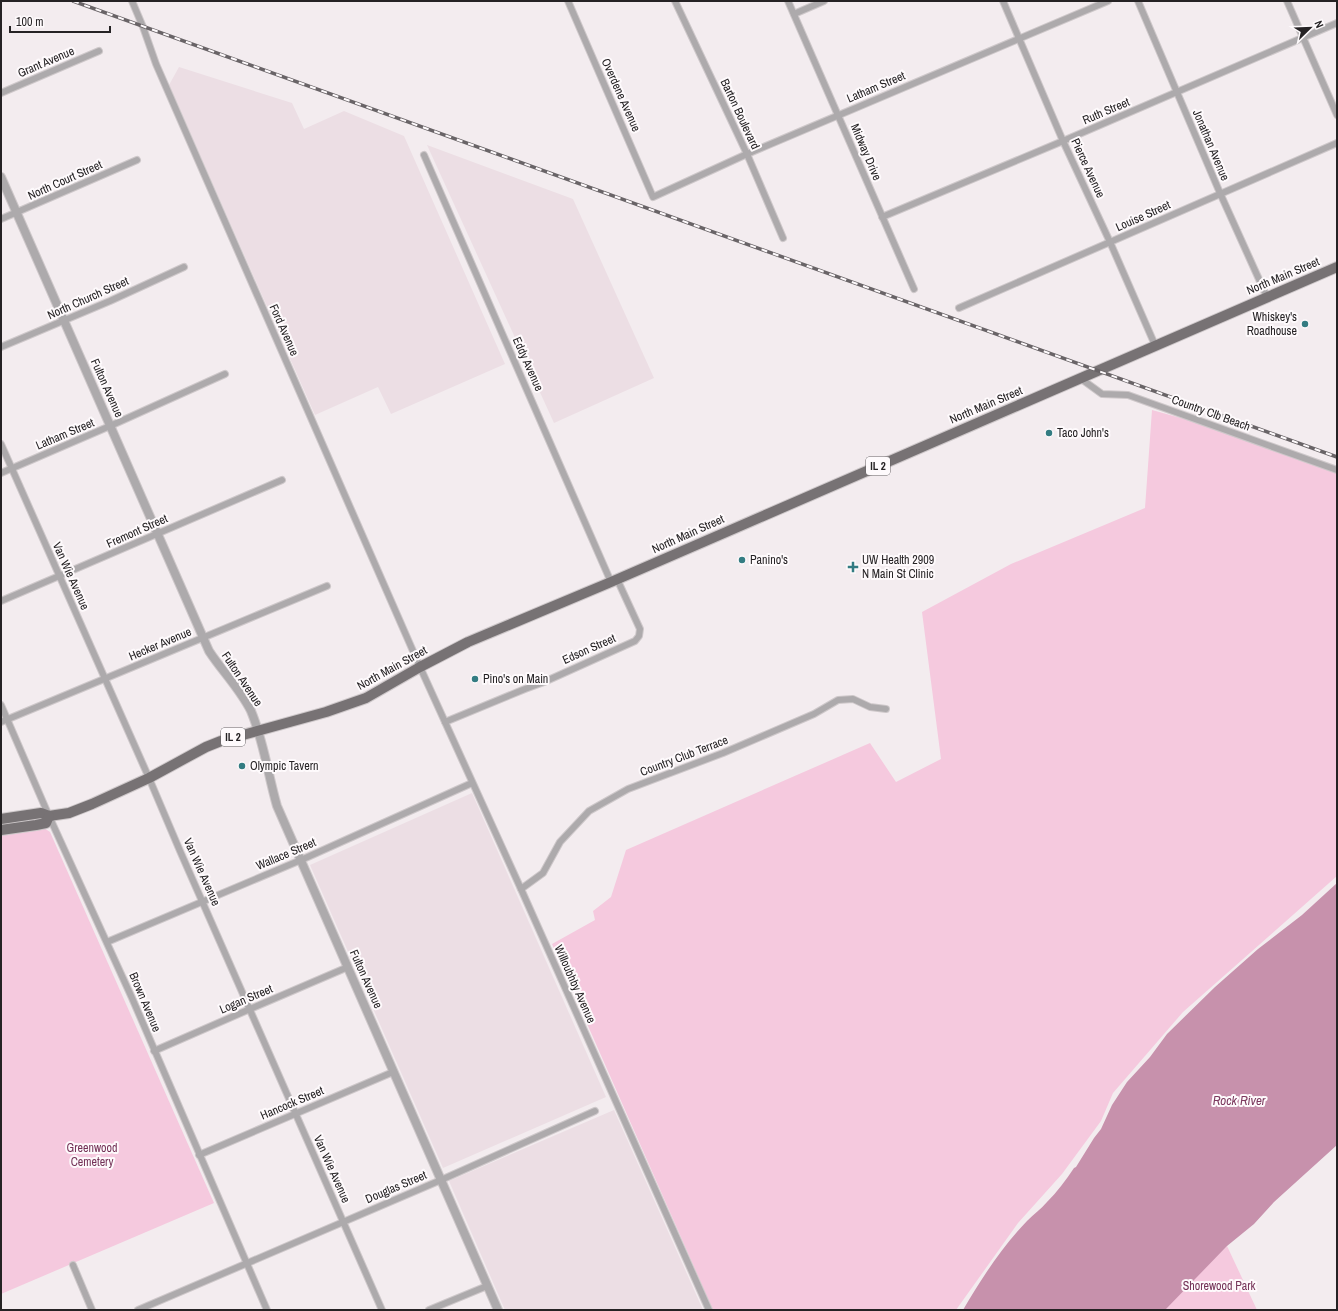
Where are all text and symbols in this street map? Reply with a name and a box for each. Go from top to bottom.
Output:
scale bar [10,8,110,34]
north arrow [1290,8,1330,48]
text: 100 m [16,14,43,30]
text: N [1311,18,1327,30]
street label: Grant Avenue [15,43,77,81]
street label: Overdene Avenue [598,56,644,134]
street label: Latham Street [844,67,908,106]
street label: Barton Boulevard [717,76,763,152]
street label: Ruth Street [1080,94,1132,128]
street label: Jonathan Avenue [1189,107,1233,183]
street label: Midway Drive [847,121,885,183]
street label: Pierce Avenue [1067,136,1109,200]
street label: North Court Street [25,156,105,204]
street label: Louise Street [1113,197,1173,235]
street label: North Main Street [1244,253,1322,299]
street label: North Church Street [45,273,131,323]
street label: Ford Avenue [265,302,303,358]
place label: Whiskey's Roadhouse [1247,309,1297,339]
marker: Whiskey's Roadhouse [1300,319,1310,329]
street label: Eddy Avenue [509,334,547,394]
street label: Fulton Avenue [87,356,127,420]
street label: North Main Street [947,382,1025,428]
street label: Country Clb Beach [1169,391,1253,435]
street label: Latham Street [33,414,97,453]
place label: Taco John's [1057,425,1109,441]
marker: Taco John's [1044,428,1054,438]
road number: IL 2 [866,457,890,475]
street label: Fremont Street [104,510,170,552]
street label: North Main Street [649,511,727,557]
street label: Van Wie Avenue [49,540,93,612]
place label: Panino's [750,552,788,568]
place label: UW Health 2909 N Main St Clinic [862,552,934,582]
marker: Panino's [737,555,747,565]
marker: UW Health 2909 N Main St Clinic [847,561,859,573]
street label: Hecker Avenue [126,624,194,664]
street label: Edson Street [560,630,618,668]
street label: North Main Street [354,642,430,694]
street label: Fulton Avenue [218,649,266,709]
place label: Pino's on Main [483,671,548,687]
marker: Pino's on Main [470,674,480,684]
road number: IL 2 [221,728,245,746]
street label: Country Club Terrace [638,732,730,780]
place label: Olympic Tavern [250,758,318,774]
marker: Olympic Tavern [237,761,247,771]
street label: Wallace Street [254,834,319,874]
street label: Van Wie Avenue [180,836,224,908]
street label: Willoubhby Avenue [551,942,599,1026]
street label: Fulton Avenue [346,947,386,1011]
street label: Brown Avenue [125,970,165,1034]
street label: Logan Street [217,981,275,1017]
street label: Hancock Street [258,1082,326,1124]
water label: Rock River [1213,1092,1266,1109]
street label: Van Wie Avenue [310,1133,354,1205]
park label: Greenwood Cemetery [67,1140,117,1170]
street label: Douglas Street [363,1167,429,1207]
park label: Shorewood Park [1183,1278,1255,1294]

